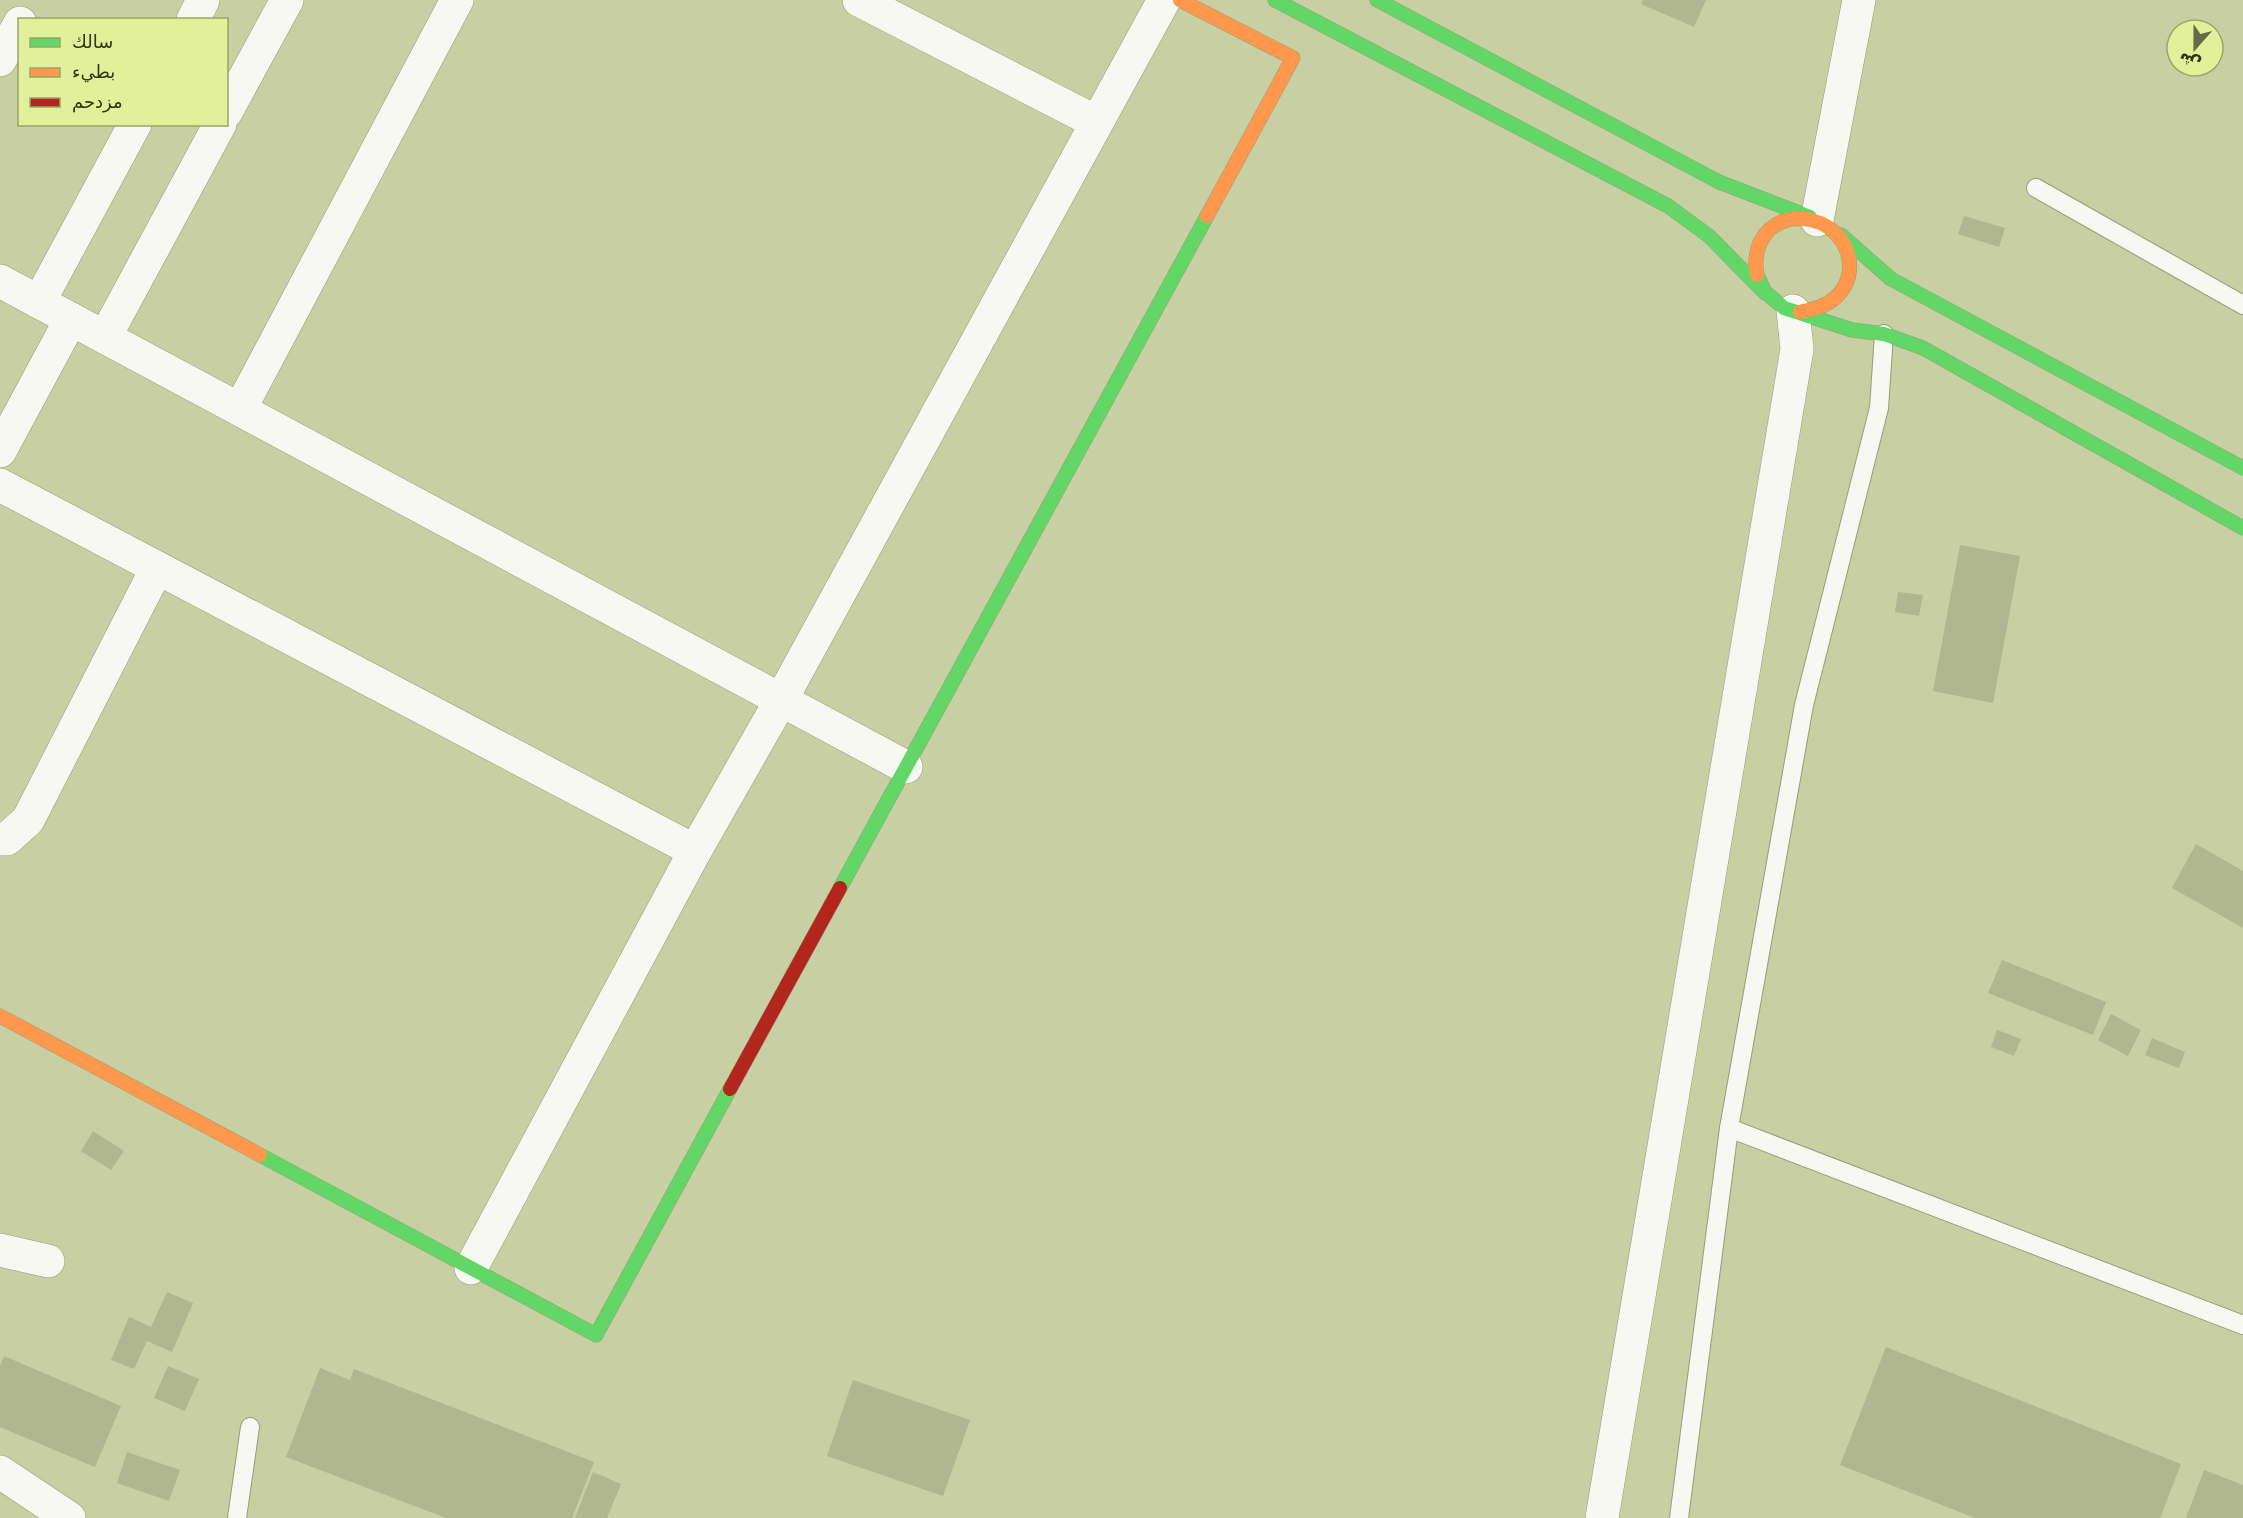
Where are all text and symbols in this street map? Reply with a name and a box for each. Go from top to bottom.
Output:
legend [18,18,228,126]
north arrow [2165,18,2225,78]
text: سالك [72,31,113,52]
text: ش [2176,49,2204,74]
text: بطيء [72,61,115,83]
text: مزدحم [72,91,123,113]

